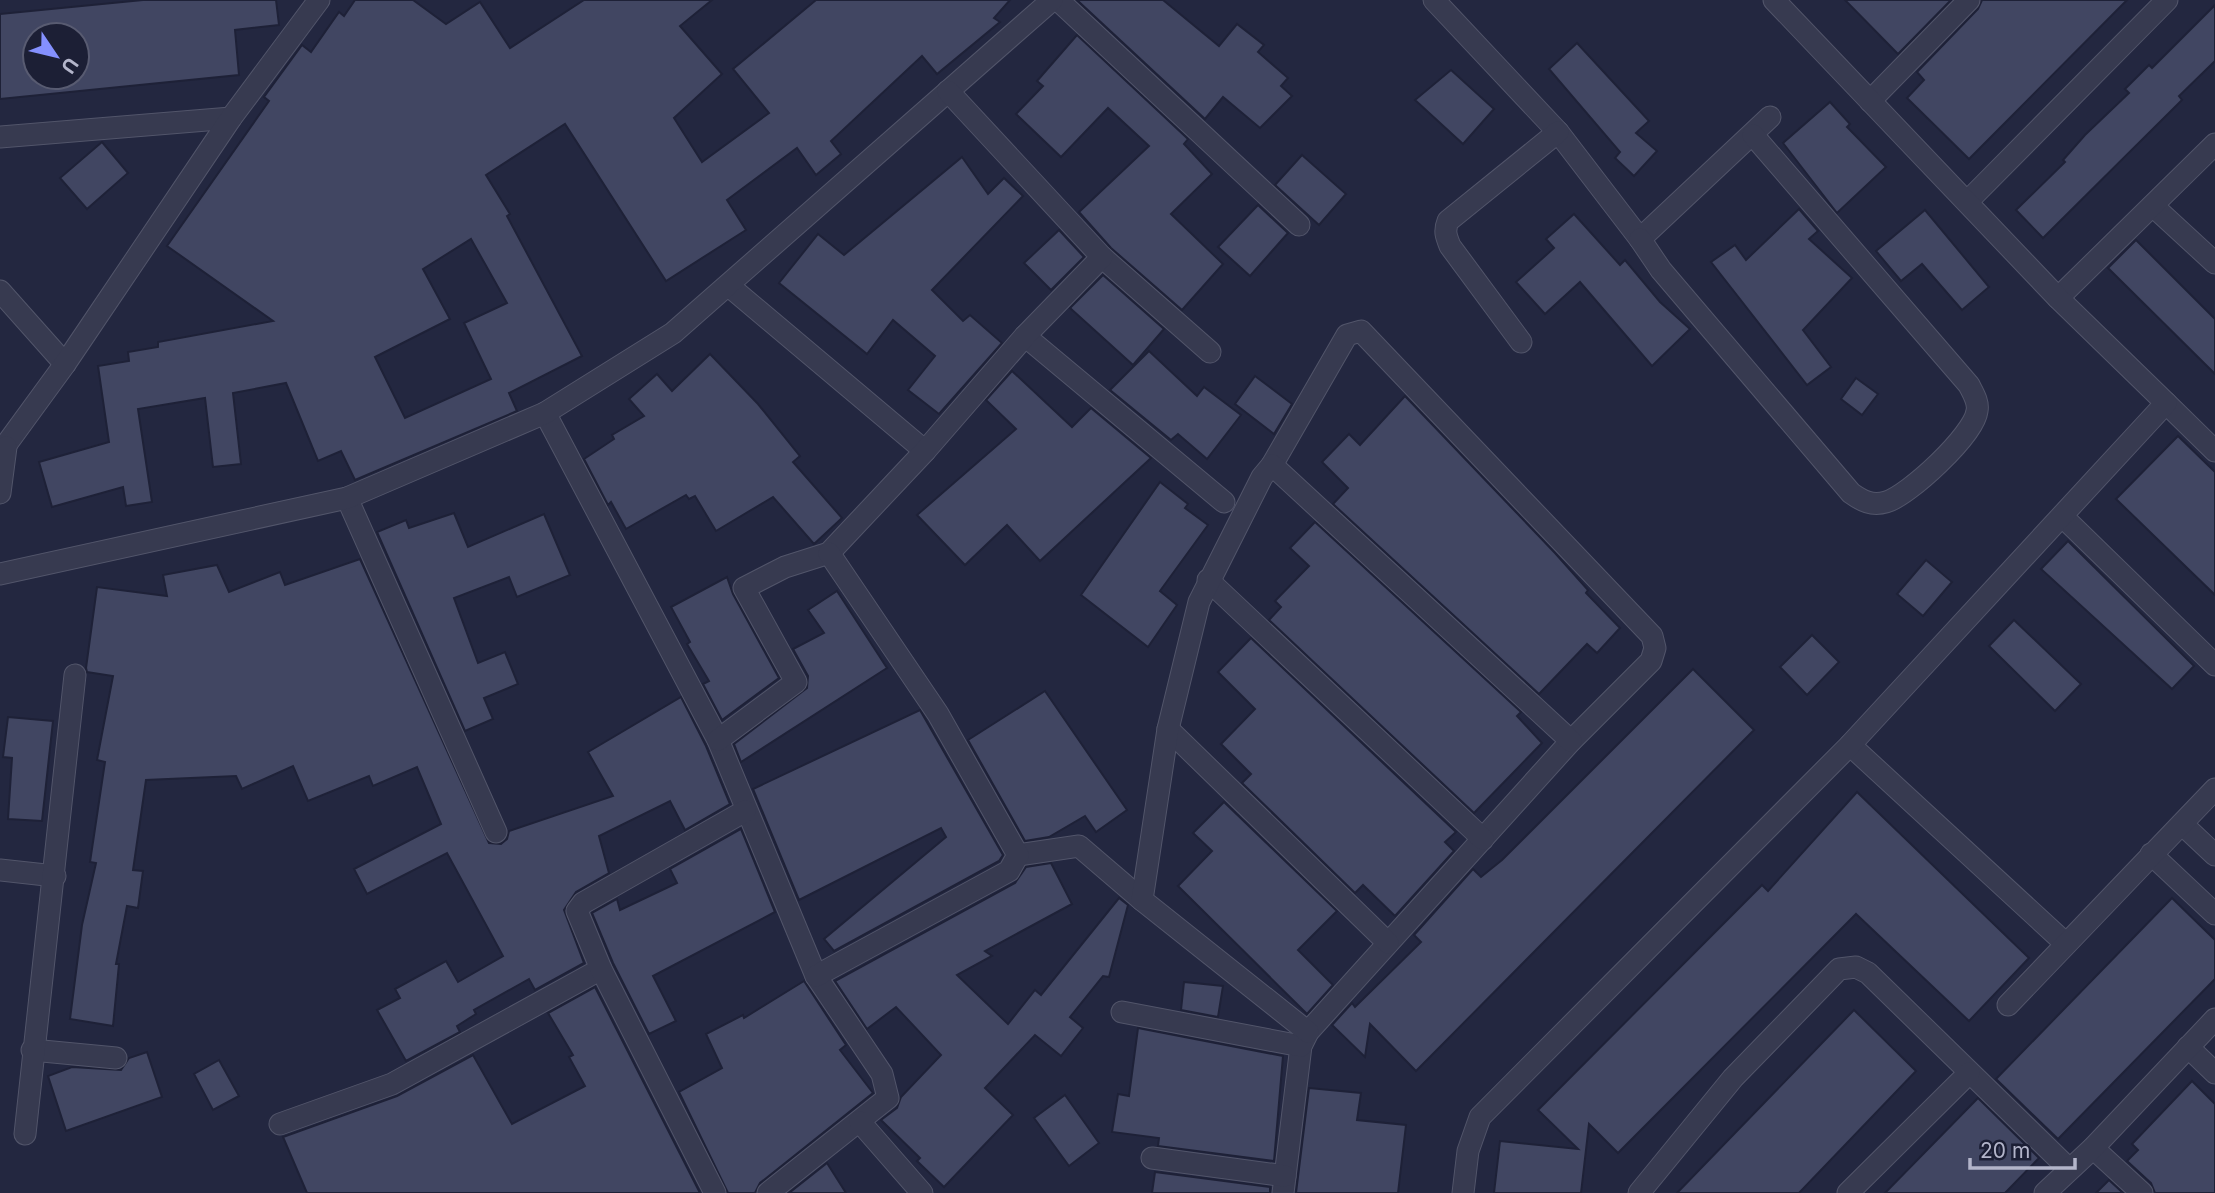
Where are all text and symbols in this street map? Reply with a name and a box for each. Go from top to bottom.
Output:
north arrow [21,21,91,91]
text: U [56,53,83,78]
scale bar [1970,1126,2075,1170]
text: 20 m [1980,1138,2030,1163]

